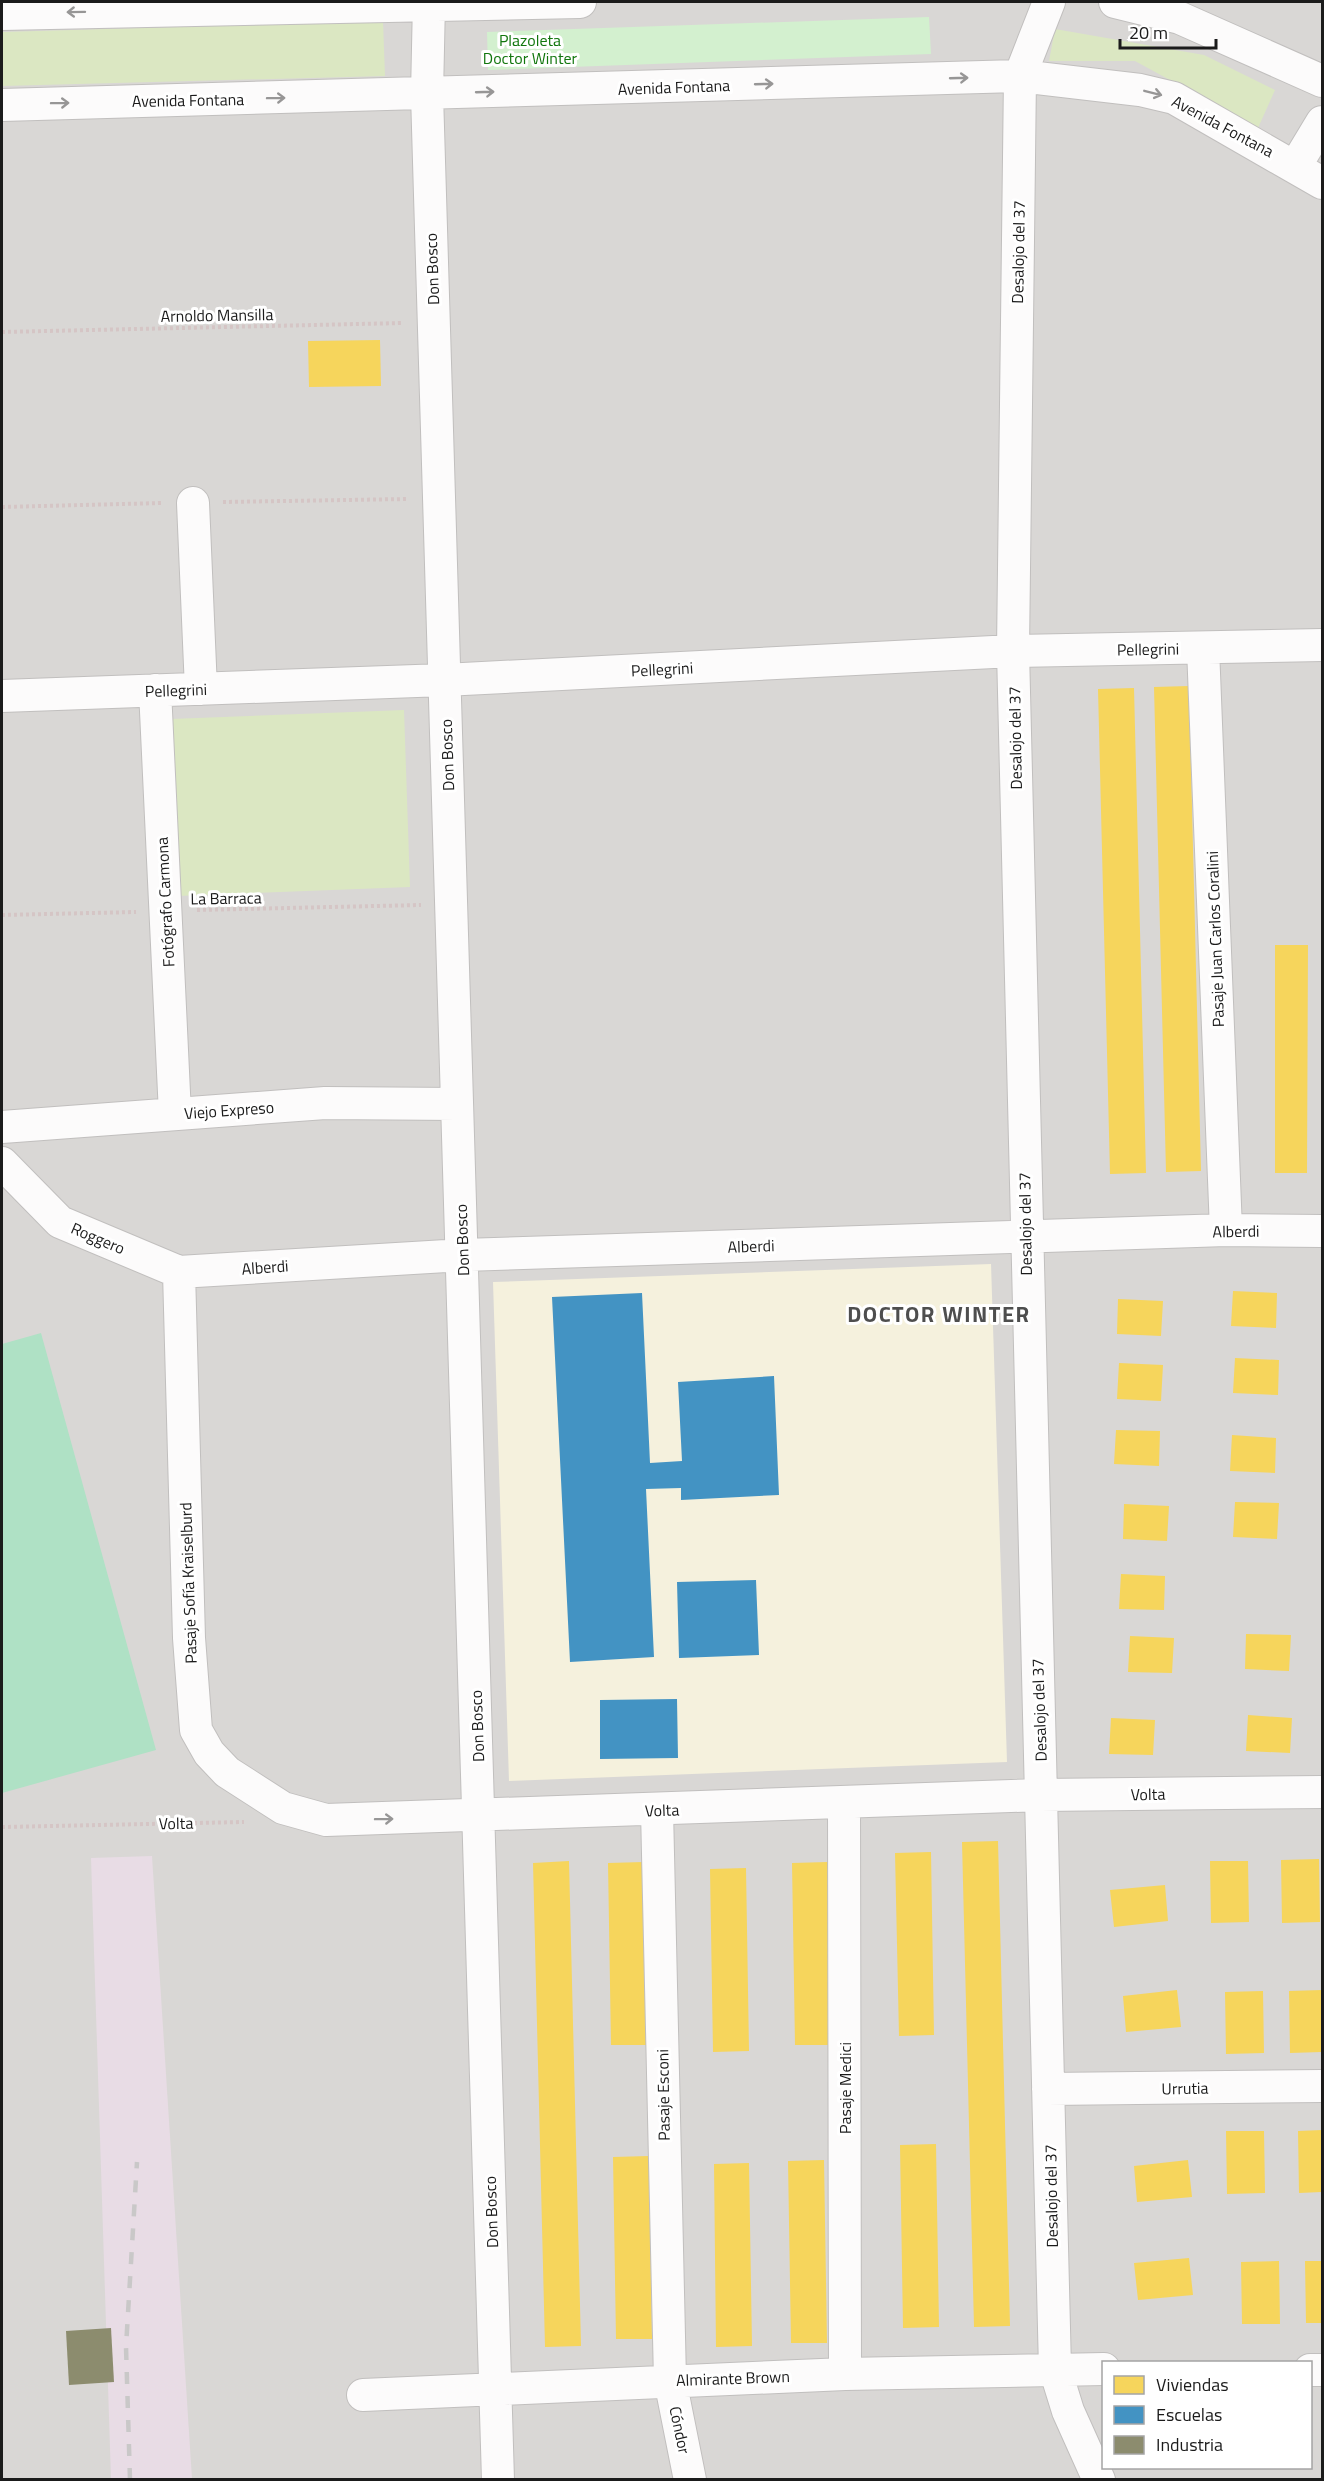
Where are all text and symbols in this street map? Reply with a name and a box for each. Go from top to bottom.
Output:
one-way arrow [67,7,87,18]
scale bar [1120,12,1216,50]
text: 20 m [1129,19,1168,46]
park label: Plazoleta Doctor Winter [483,28,578,70]
one-way arrow [949,72,969,84]
street label: Avenida Fontana [617,73,731,101]
one-way arrow [754,78,774,90]
street label: Avenida Fontana [132,87,244,113]
one-way arrow [475,87,495,98]
one-way arrow [1143,87,1162,99]
street label: Avenida Fontana [1168,89,1278,163]
one-way arrow [265,92,285,104]
one-way arrow [49,98,69,109]
street label: Desalojo del 37 [1005,200,1031,304]
street label: Don Bosco [419,233,445,305]
street label: Arnoldo Mansilla [160,302,274,328]
street label: Pellegrini [1117,636,1179,662]
street label: Pellegrini [630,655,694,683]
street label: Pellegrini [144,677,208,703]
street label: Desalojo del 37 [1002,686,1028,790]
street label: Don Bosco [434,719,460,791]
street label: Fotógrafo Carmona [150,836,180,968]
street label: Pasaje Juan Carlos Coralini [1200,850,1230,1028]
street label: La Barraca [190,885,262,911]
street label: Viejo Expreso [183,1095,275,1125]
street label: Desalojo del 37 [1012,1172,1038,1276]
street label: Don Bosco [449,1204,475,1276]
street label: Roggero [67,1216,129,1260]
street label: Alberdi [1212,1219,1260,1243]
street label: Alberdi [727,1233,775,1259]
street label: Alberdi [241,1253,289,1281]
district label: DOCTOR WINTER [847,1297,1031,1331]
street label: Pasaje Sofía Kraiselburd [173,1502,203,1664]
street label: Desalojo del 37 [1025,1658,1053,1762]
street label: Don Bosco [464,1690,490,1762]
street label: Volta [1131,1782,1165,1806]
street label: Volta [644,1797,680,1823]
street label: Volta [159,1811,193,1835]
one-way arrow [374,1813,394,1825]
street label: Pasaje Medici [833,2042,857,2134]
street label: Pasaje Esconi [650,2049,676,2141]
street label: Urrutia [1161,2076,1209,2100]
street label: Desalojo del 37 [1038,2144,1064,2248]
street label: Don Bosco [478,2176,504,2248]
legend [1102,2361,1312,2469]
street label: Almirante Brown [676,2364,790,2392]
text: Viviendas [1156,2371,1229,2398]
text: Escuelas [1156,2401,1222,2428]
street label: Cóndor [663,2404,697,2456]
text: Industria [1156,2431,1223,2458]

